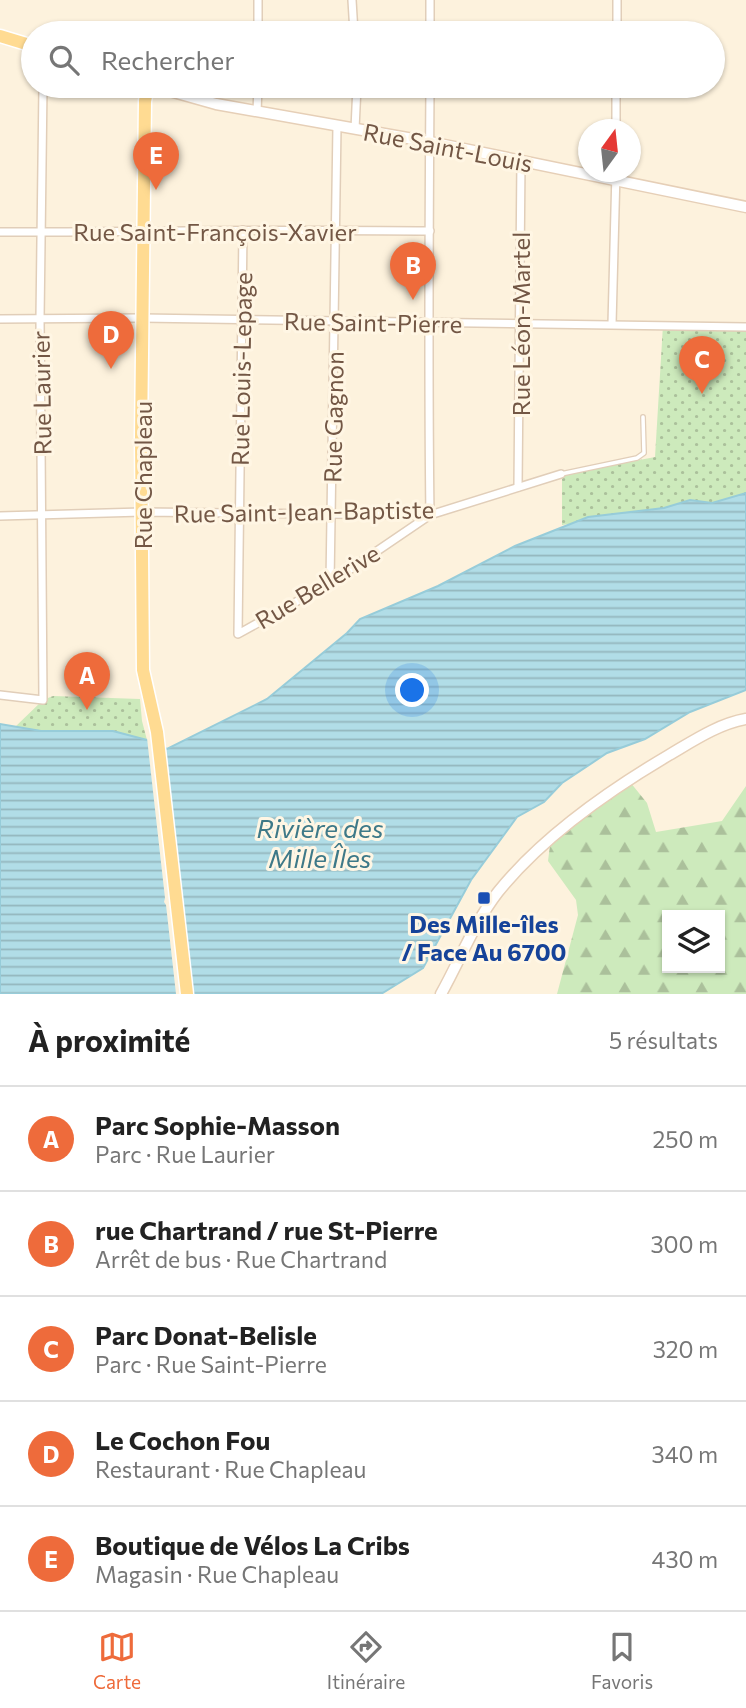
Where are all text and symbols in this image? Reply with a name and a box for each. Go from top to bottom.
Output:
search box [21,21,725,98]
icon: search [45,41,83,79]
text: Rechercher [101,44,235,75]
street label: Rue Saint-Louis [361,116,535,178]
north arrow [578,119,641,182]
pin: E [133,132,179,190]
street label: Rue Saint-François-Xavier [73,217,357,246]
street label: Rue Léon-Martel [506,232,535,416]
pin: B [390,242,436,300]
street label: Rue Louis-Lepage [225,272,257,466]
street label: Rue Saint-Pierre [284,306,462,338]
pin: D [88,311,134,369]
street label: Rue Laurier [25,330,57,455]
pin: C [679,336,725,394]
street label: Rue Gagnon [317,351,349,483]
street label: Rue Chapleau [128,401,157,549]
street label: Rue Saint-Jean-Baptiste [174,494,434,528]
street label: Rue Bellerive [250,538,384,634]
pin: A [64,652,110,710]
your location [395,673,429,707]
water label: Rivière des Mille Îles [256,812,384,873]
marker: Des Mille-îles / Face Au 6700 [476,890,492,906]
place label: Des Mille-îles / Face Au 6700 [401,909,567,966]
map controls [662,910,725,973]
button: layers [662,910,725,973]
text: À proximité [28,1021,190,1058]
text: 5 résultats [609,1026,718,1054]
text: Parc Sophie-Masson [95,1109,340,1140]
text: A [43,1125,59,1153]
text: 250 m [653,1125,718,1153]
text: Parc · Rue Laurier [95,1140,275,1168]
text: rue Chartrand / rue St-Pierre [95,1214,438,1245]
text: B [43,1230,59,1258]
text: 300 m [650,1230,718,1258]
text: Arrêt de bus · Rue Chartrand [95,1245,387,1273]
text: Parc Donat-Belisle [95,1319,317,1350]
text: C [43,1335,59,1363]
text: 320 m [653,1335,718,1363]
text: Parc · Rue Saint-Pierre [95,1350,327,1378]
text: Le Cochon Fou [95,1424,270,1455]
text: D [43,1440,59,1468]
text: 340 m [652,1440,718,1468]
text: Restaurant · Rue Chapleau [95,1455,366,1483]
text: Boutique de Vélos La Cribs [95,1529,410,1560]
text: E [44,1545,58,1573]
text: 430 m [652,1545,718,1573]
text: Magasin · Rue Chapleau [95,1560,339,1588]
tab: Carte [93,1628,141,1693]
tab: Itinéraire [327,1628,405,1693]
tab: Favoris [591,1628,653,1693]

